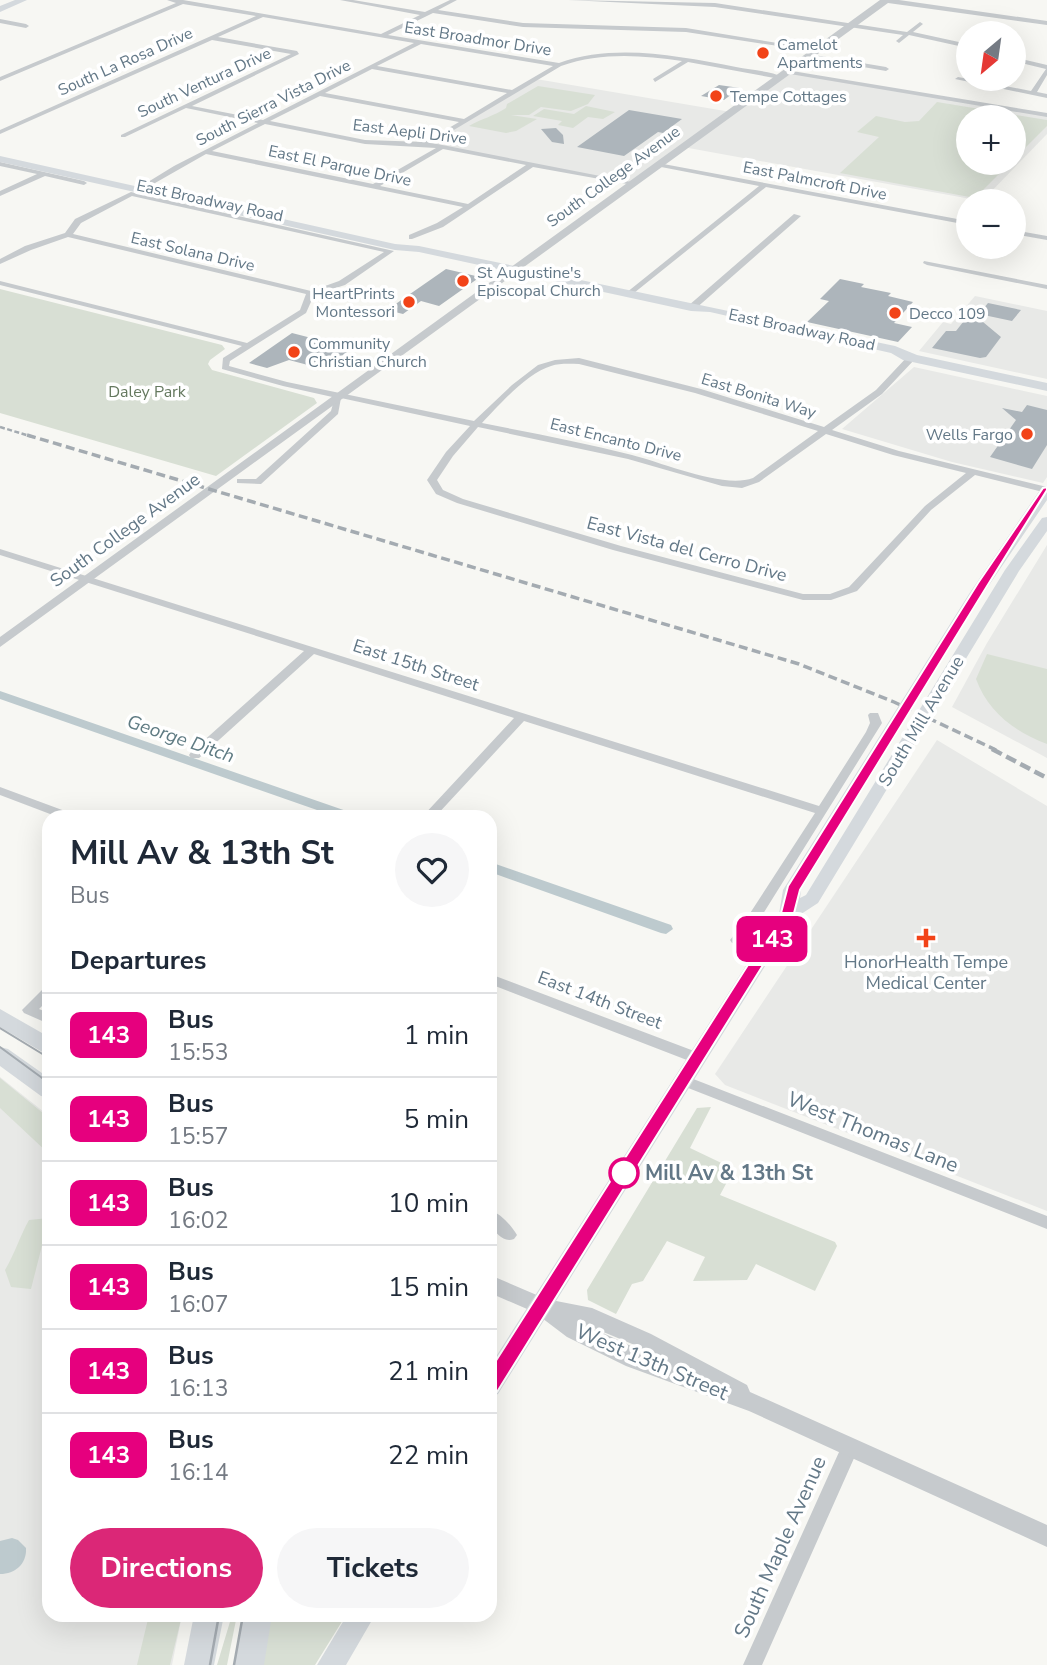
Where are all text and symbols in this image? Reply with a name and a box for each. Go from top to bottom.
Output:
street label: East Broadmor Drive [403,17,553,61]
north arrow [956,21,1026,91]
map controls [956,21,1026,259]
street label: South La Rosa Drive [54,22,196,102]
place label: Camelot Apartments [777,34,863,74]
street label: South Ventura Drive [134,42,275,124]
marker: Camelot Apartments [755,45,771,61]
street label: South Sierra Vista Drive [192,54,355,152]
place label: Tempe Cottages [730,86,847,108]
marker: Tempe Cottages [708,88,724,104]
button: + [956,105,1026,175]
street label: East Aepli Drive [351,114,468,150]
street label: South College Avenue [542,121,685,233]
street label: East El Parque Drive [266,140,413,192]
street label: East Palmcroft Drive [741,156,889,206]
street label: East Broadway Road [134,175,285,227]
button: − [956,189,1026,259]
street label: East Solana Drive [129,227,257,277]
place label: St Augustine's Episcopal Church [477,262,601,302]
marker: St Augustine's Episcopal Church [455,273,471,289]
place label: HeartPrints Montessori [312,283,395,323]
marker: HeartPrints Montessori [401,294,417,310]
place label: Decco 109 [909,303,986,325]
street label: East Broadway Road [726,304,877,356]
marker: Decco 109 [887,305,903,321]
place label: Community Christian Church [308,333,427,373]
marker: Community Christian Church [286,344,302,360]
street label: East Bonita Way [699,368,820,424]
park label: Daley Park [108,381,187,403]
street label: East Encanto Drive [548,413,684,467]
place label: Wells Fargo [926,424,1013,446]
marker: Wells Fargo [1019,426,1035,442]
street label: South College Avenue [45,467,205,593]
street label: East Vista del Cerro Drive [584,511,790,587]
street label: East 15th Street [350,633,483,697]
street label: South Mill Avenue [872,651,970,791]
water label: George Ditch [124,708,238,769]
text: Mill Av & 13th St [70,831,334,876]
button: heart [395,833,469,907]
text: Bus [70,880,110,911]
line badge: 143 [732,916,812,962]
text: 143 [750,923,794,955]
marker: HonorHealth Tempe Medical Center [916,928,936,948]
text: Departures [70,943,206,978]
place label: HonorHealth Tempe Medical Center [844,950,1008,995]
street label: East 14th Street [534,965,666,1035]
text: Bus [168,1002,214,1037]
text: 1 min [404,1018,469,1053]
text: 143 [87,1019,130,1051]
text: 15:53 [168,1037,228,1068]
street label: West Thomas Lane [783,1085,963,1179]
text: Bus [168,1086,214,1121]
text: 5 min [404,1102,469,1137]
text: 143 [87,1103,130,1135]
text: 15:57 [168,1121,228,1152]
marker: Mill Av & 13th St [609,1158,639,1188]
place label: Mill Av & 13th St [645,1159,814,1187]
text: Bus [168,1170,214,1205]
text: 10 min [388,1186,469,1221]
text: 143 [87,1187,130,1219]
text: 16:02 [168,1205,228,1236]
text: Bus [168,1254,214,1289]
text: 15 min [388,1270,469,1305]
text: 143 [87,1271,130,1303]
text: 16:07 [168,1289,228,1320]
street label: West 13th Street [572,1317,733,1407]
text: Bus [168,1338,214,1373]
text: 21 min [388,1354,469,1389]
text: 143 [87,1355,130,1387]
text: 16:13 [168,1373,228,1404]
text: Bus [168,1422,214,1457]
text: 22 min [388,1438,469,1473]
text: 143 [87,1439,130,1471]
street label: South Maple Avenue [727,1452,833,1642]
text: 16:14 [168,1457,228,1488]
button: Directions [70,1528,263,1608]
button: Tickets [277,1528,469,1608]

